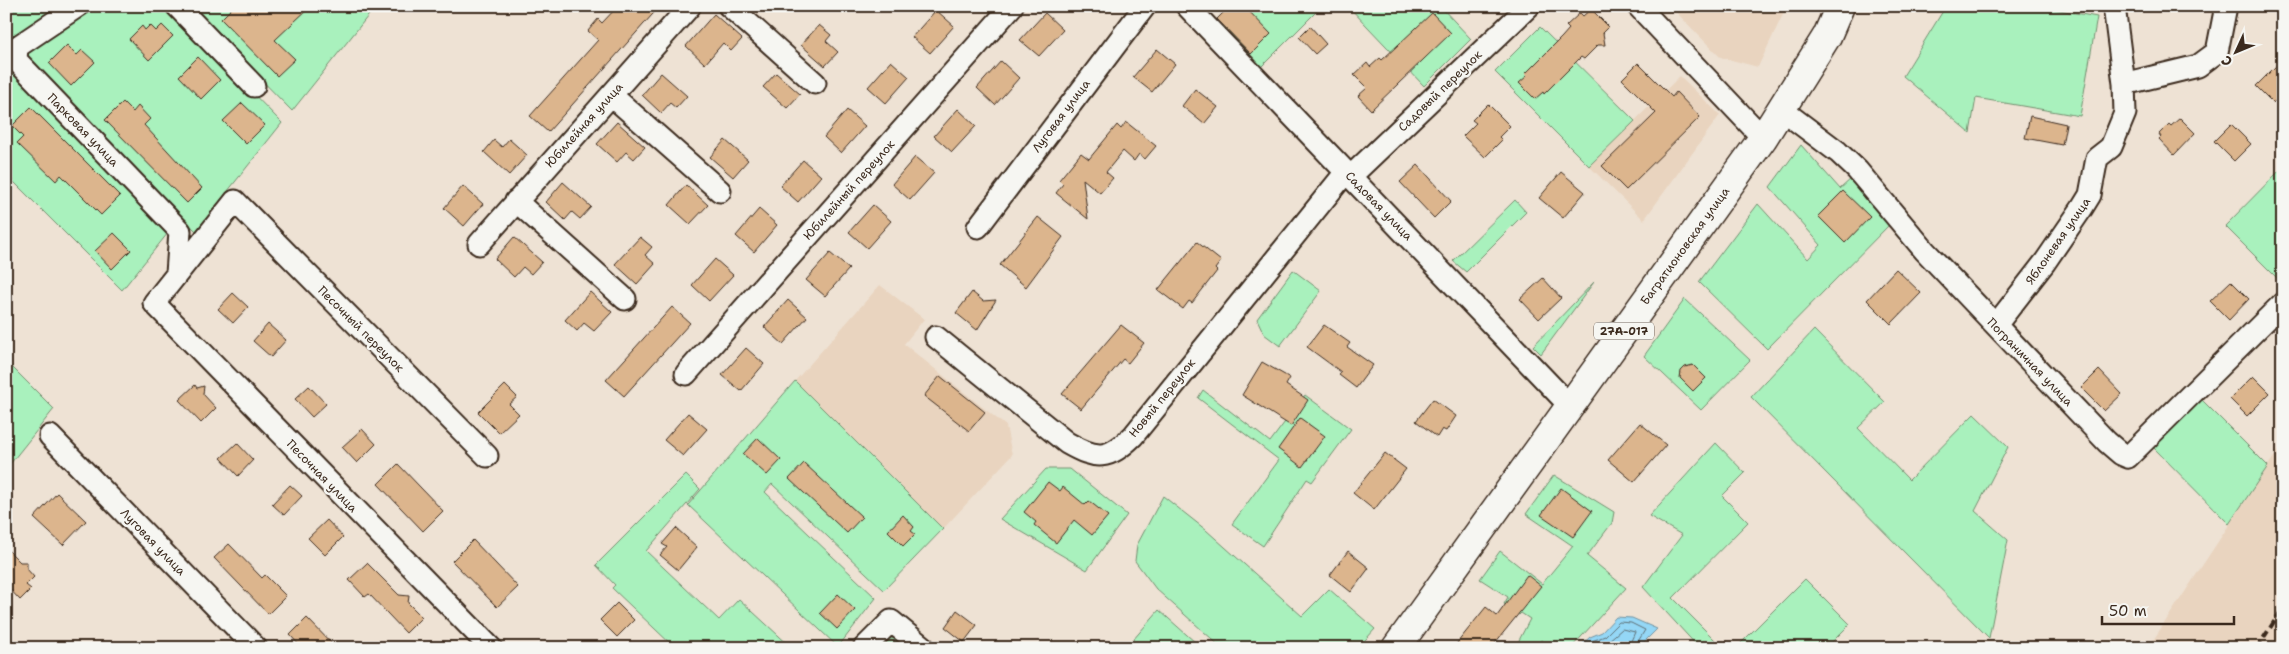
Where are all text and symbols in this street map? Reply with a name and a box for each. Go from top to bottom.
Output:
north arrow [2212,28,2262,78]
street label: Садовый переулок [1395,46,1486,135]
text: С [2217,52,2236,70]
street label: Луговая улица [1028,76,1094,156]
street label: Юбилейная улица [542,79,627,171]
street label: Парковая улица [44,90,123,171]
street label: Юбилейный переулок [800,136,899,243]
street label: Садовая улица [1342,168,1416,244]
street label: Багратионовская улица [1637,183,1734,308]
street label: Яблоневая улица [2022,194,2094,288]
street label: Песочный переулок [314,282,408,376]
street label: Пограничная улица [1984,314,2077,410]
road number: 27А-017 [1594,322,1654,340]
street label: Новый переулок [1125,355,1199,441]
street label: Песочная улица [283,436,361,516]
street label: Луговая улица [117,505,189,579]
scale bar [2102,594,2234,626]
text: 50 m [2109,601,2147,621]

